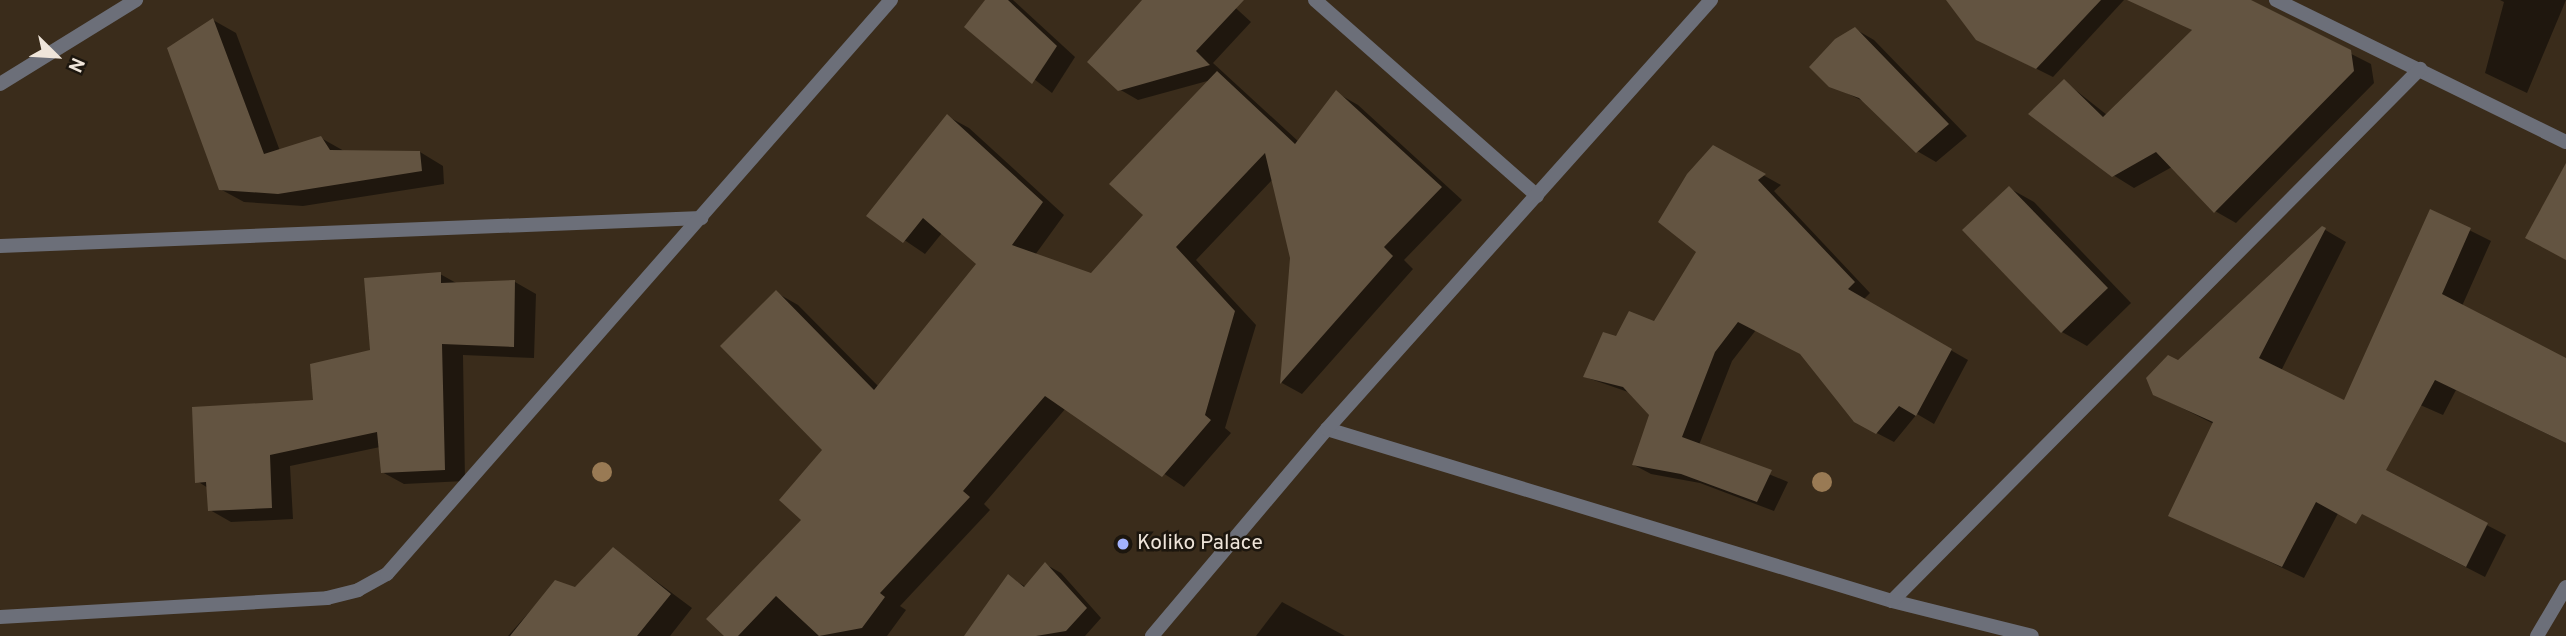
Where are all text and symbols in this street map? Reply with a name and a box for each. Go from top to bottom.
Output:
north arrow [21,21,91,91]
text: N [61,53,89,76]
place label: Koliko Palace [1137,531,1263,557]
marker: Koliko Palace [1115,536,1131,552]

